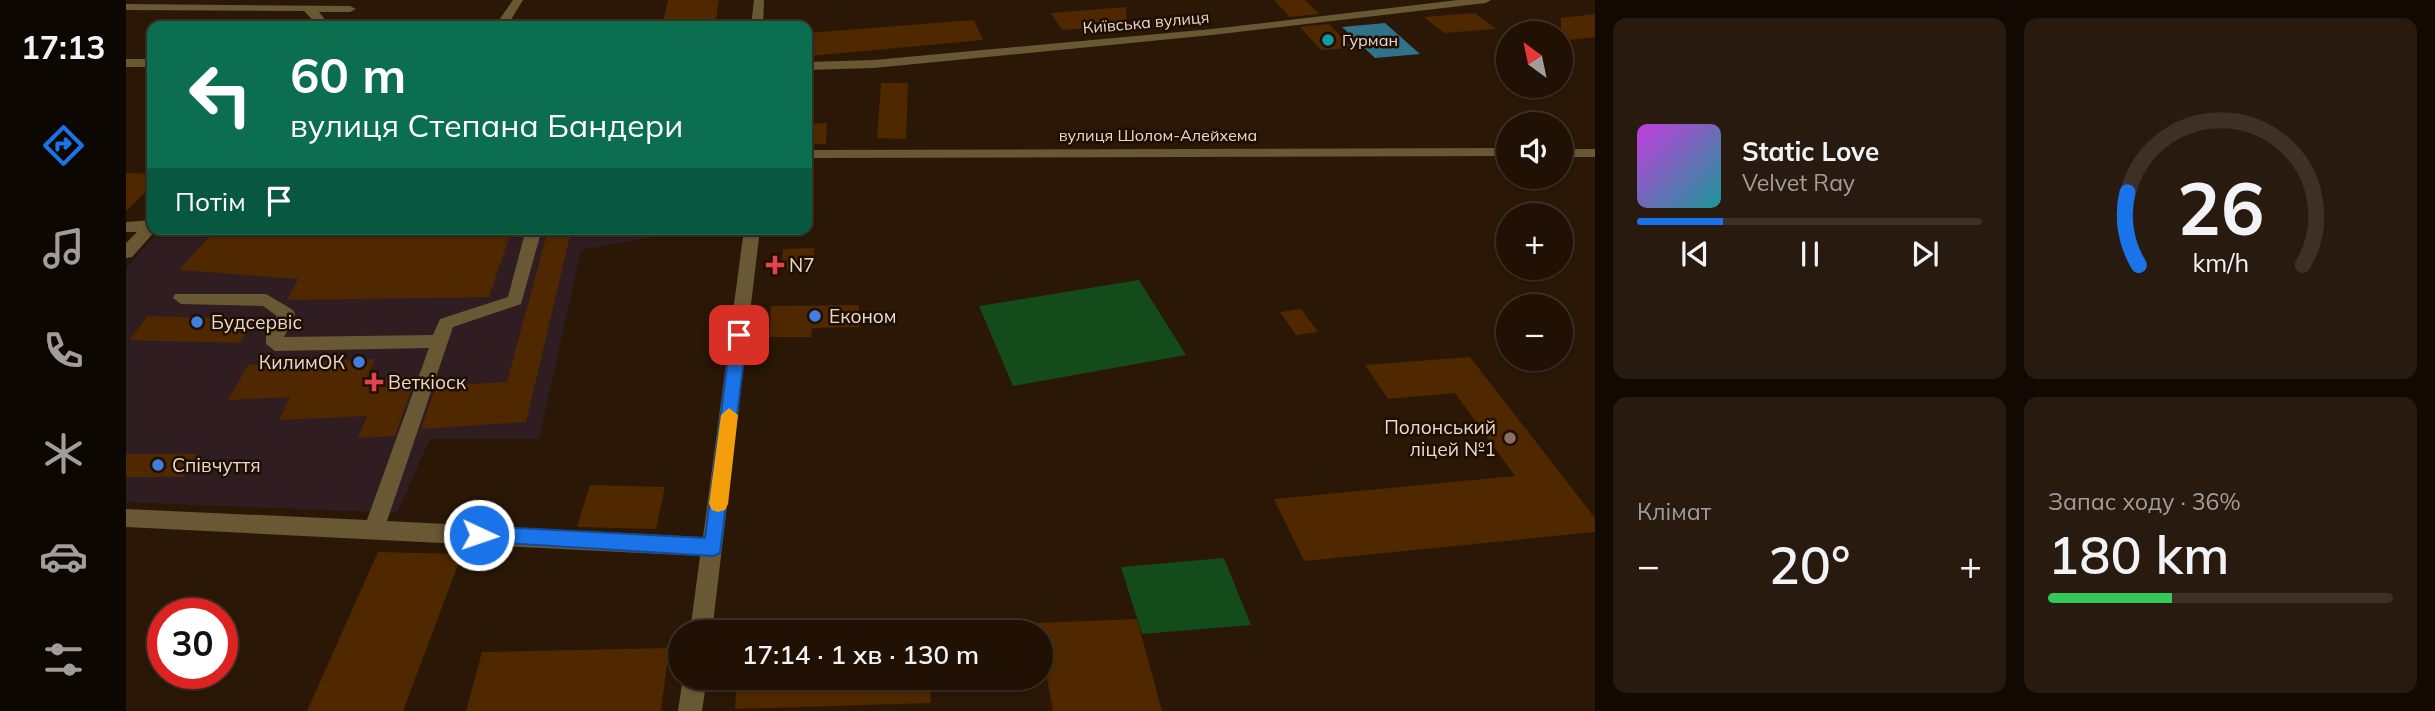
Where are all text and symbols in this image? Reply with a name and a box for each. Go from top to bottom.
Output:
street label: Київська вулиця [1082,7,1210,37]
north arrow [1496,21,1573,98]
map controls [1496,21,1573,371]
text: 17:13 [21,27,105,67]
place label: Гурман [1342,30,1398,50]
marker: Гурман [1320,32,1336,48]
text: 60 m [290,44,406,105]
icon: left [175,49,266,140]
text: вулиця Степана Бандери [290,105,683,145]
button: sound [1496,112,1573,189]
icon: directions [39,121,88,170]
street label: вулиця Шолом-Алейхема [1059,125,1257,145]
text: Static Love [1742,135,1879,168]
text: 26 [2177,162,2264,253]
text: Velvet Ray [1742,168,1855,197]
icon: arrive [260,182,298,220]
text: Потім [175,185,246,218]
button: + [1496,203,1573,280]
icon: music [39,224,88,273]
icon: previous [1676,235,1714,273]
icon: pause [1791,235,1829,273]
icon: next [1906,235,1944,273]
text: km/h [2192,247,2249,278]
place label: N7 [789,253,815,277]
marker: N7 [767,257,783,273]
button: − [1496,294,1573,371]
place label: Економ [829,304,897,328]
pin [709,305,769,365]
marker: Економ [807,308,823,324]
place label: Будсервіс [211,310,302,334]
marker: Будсервіс [189,314,205,330]
icon: arrive [720,316,758,354]
icon: phone [39,326,88,375]
place label: КилимОК [259,350,346,374]
marker: КилимОК [351,354,367,370]
place label: Веткіоск [388,370,467,394]
marker: Веткіоск [366,374,382,390]
place label: Полонський ліцей №1 [1384,415,1496,461]
icon: climate [39,429,88,478]
marker: Полонський ліцей №1 [1502,430,1518,446]
place label: Співчуття [172,453,261,477]
marker: Співчуття [150,457,166,473]
text: Запас ходу · 36% [2048,487,2241,516]
text: Клімат [1637,497,1711,526]
position arrow [442,498,516,572]
text: 180 km [2048,522,2229,587]
icon: car [39,532,88,581]
text: 20° [1769,532,1850,597]
text: − [1637,541,1660,589]
text: + [1959,541,1982,589]
speed limit sign: 30 [147,598,238,689]
icon: filters [39,635,88,684]
text: 17:14 · 1 хв · 130 m [742,638,979,671]

